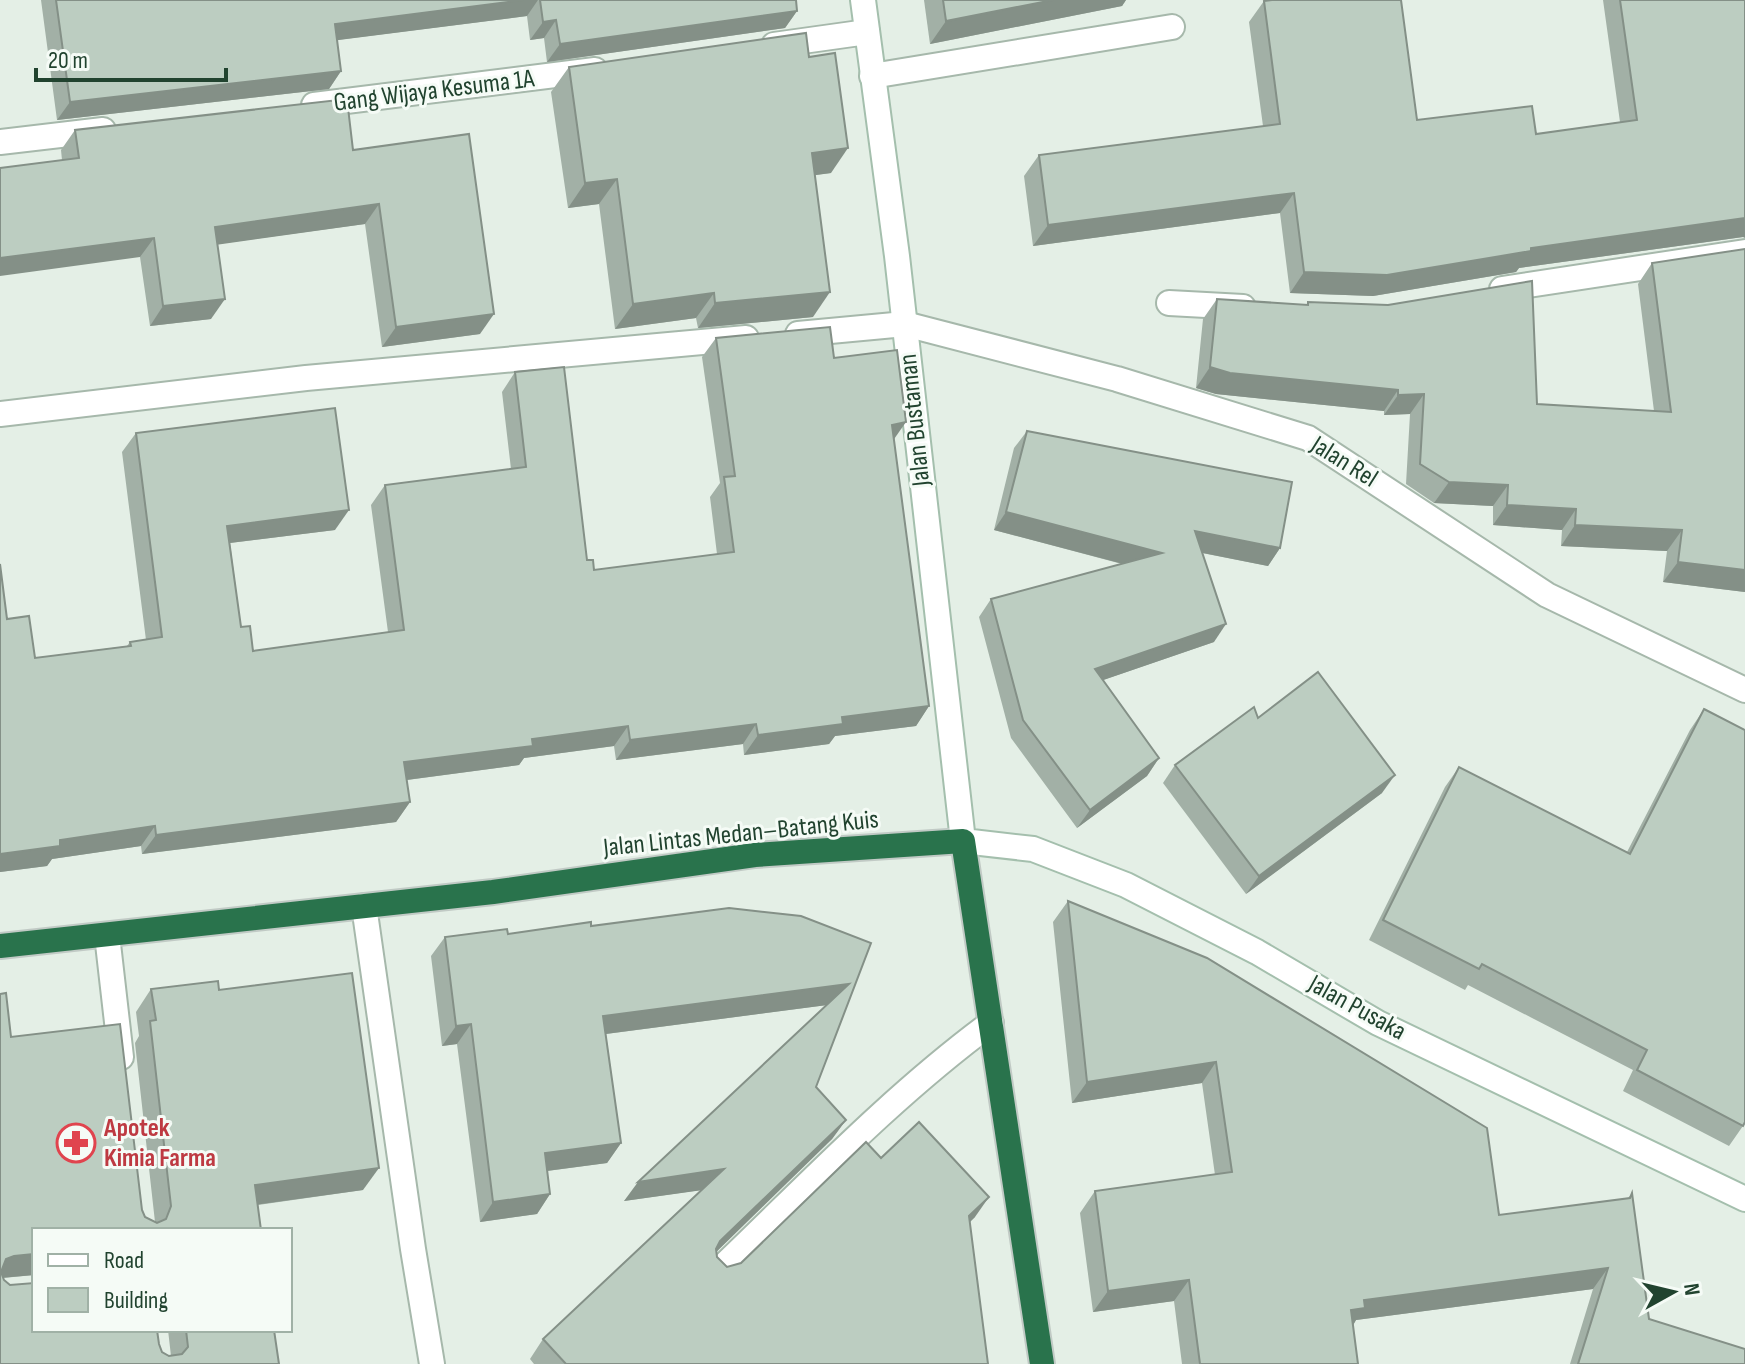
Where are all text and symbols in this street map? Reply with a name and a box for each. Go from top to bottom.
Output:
scale bar [36,32,226,82]
text: 20 m [48,46,88,75]
street label: Gang Wijaya Kesuma 1A [332,63,537,119]
street label: Jalan Bustaman [893,352,937,489]
street label: Jalan Rel [1304,429,1383,494]
street label: Jalan Lintas Medan–Batang Kuis [601,804,880,864]
street label: Jalan Pusaka [1302,968,1411,1047]
place label: Apotek Kimia Farma [103,1113,216,1174]
pharmacy icon: Apotek Kimia Farma [55,1122,97,1164]
legend [32,1228,292,1332]
text: Road [104,1246,144,1275]
north arrow [1633,1252,1713,1332]
text: N [1677,1282,1706,1297]
text: Building [104,1286,168,1315]

